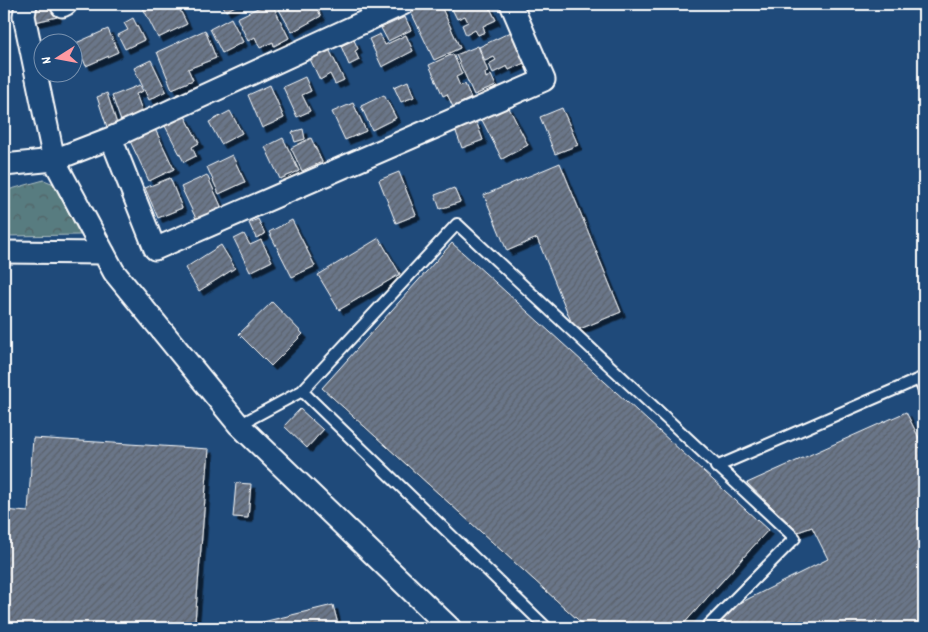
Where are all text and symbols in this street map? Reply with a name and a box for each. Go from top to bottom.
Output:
north arrow [32,32,82,82]
text: N [37,55,58,65]

